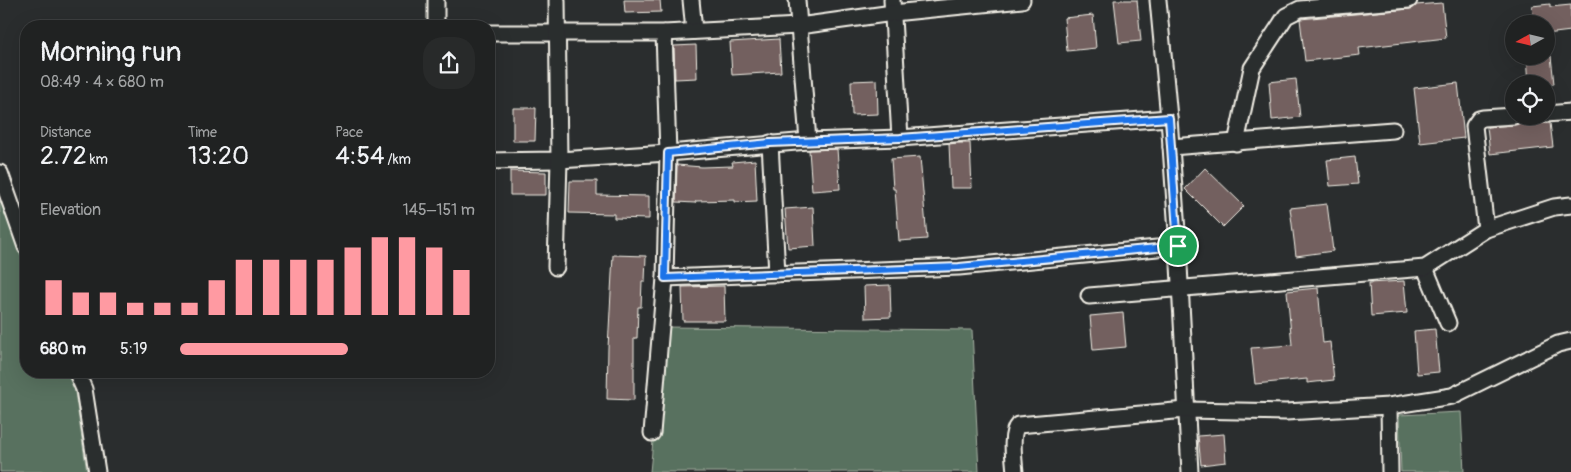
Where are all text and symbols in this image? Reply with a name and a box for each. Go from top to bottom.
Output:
north arrow [1505,15,1555,65]
map controls [1505,15,1555,125]
text: Morning run [40,35,182,70]
button: share [423,37,475,89]
text: 08:49 · 4 × 680 m [40,72,164,92]
button: locate [1505,75,1555,125]
text: Distance [40,124,91,141]
text: Time [188,124,217,141]
text: Pace [335,124,363,141]
text: 2.72 [40,141,87,172]
text: 13:20 [188,141,249,172]
text: 4:54 [335,141,385,172]
text: km [87,151,108,168]
text: /km [385,151,411,168]
text: Elevation [40,200,101,220]
text: 145–151 m [403,200,475,220]
pin [1157,225,1199,267]
icon: arrive [1164,232,1192,260]
text: 680 m [40,339,86,359]
text: 5:19 [120,339,147,359]

